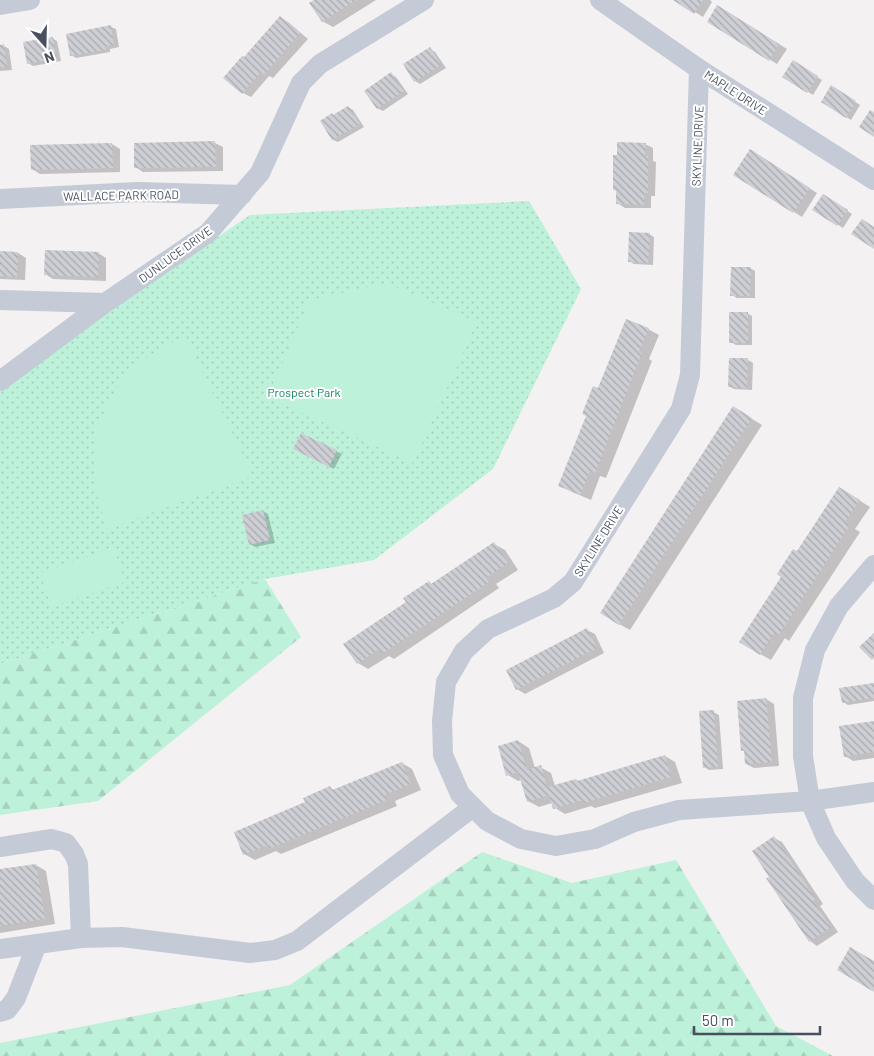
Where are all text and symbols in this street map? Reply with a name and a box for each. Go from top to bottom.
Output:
north arrow [20,20,70,70]
text: N [42,48,57,67]
street label: MAPLE DRIVE [702,67,770,117]
street label: SKYLINE DRIVE [689,105,705,187]
street label: WALLACE PARK ROAD [63,187,179,203]
street label: DUNLUCE DRIVE [136,223,214,285]
park label: Prospect Park [267,385,341,399]
street label: SKYLINE DRIVE [571,503,625,579]
scale bar [694,1004,820,1036]
text: 50 m [702,1011,734,1029]

